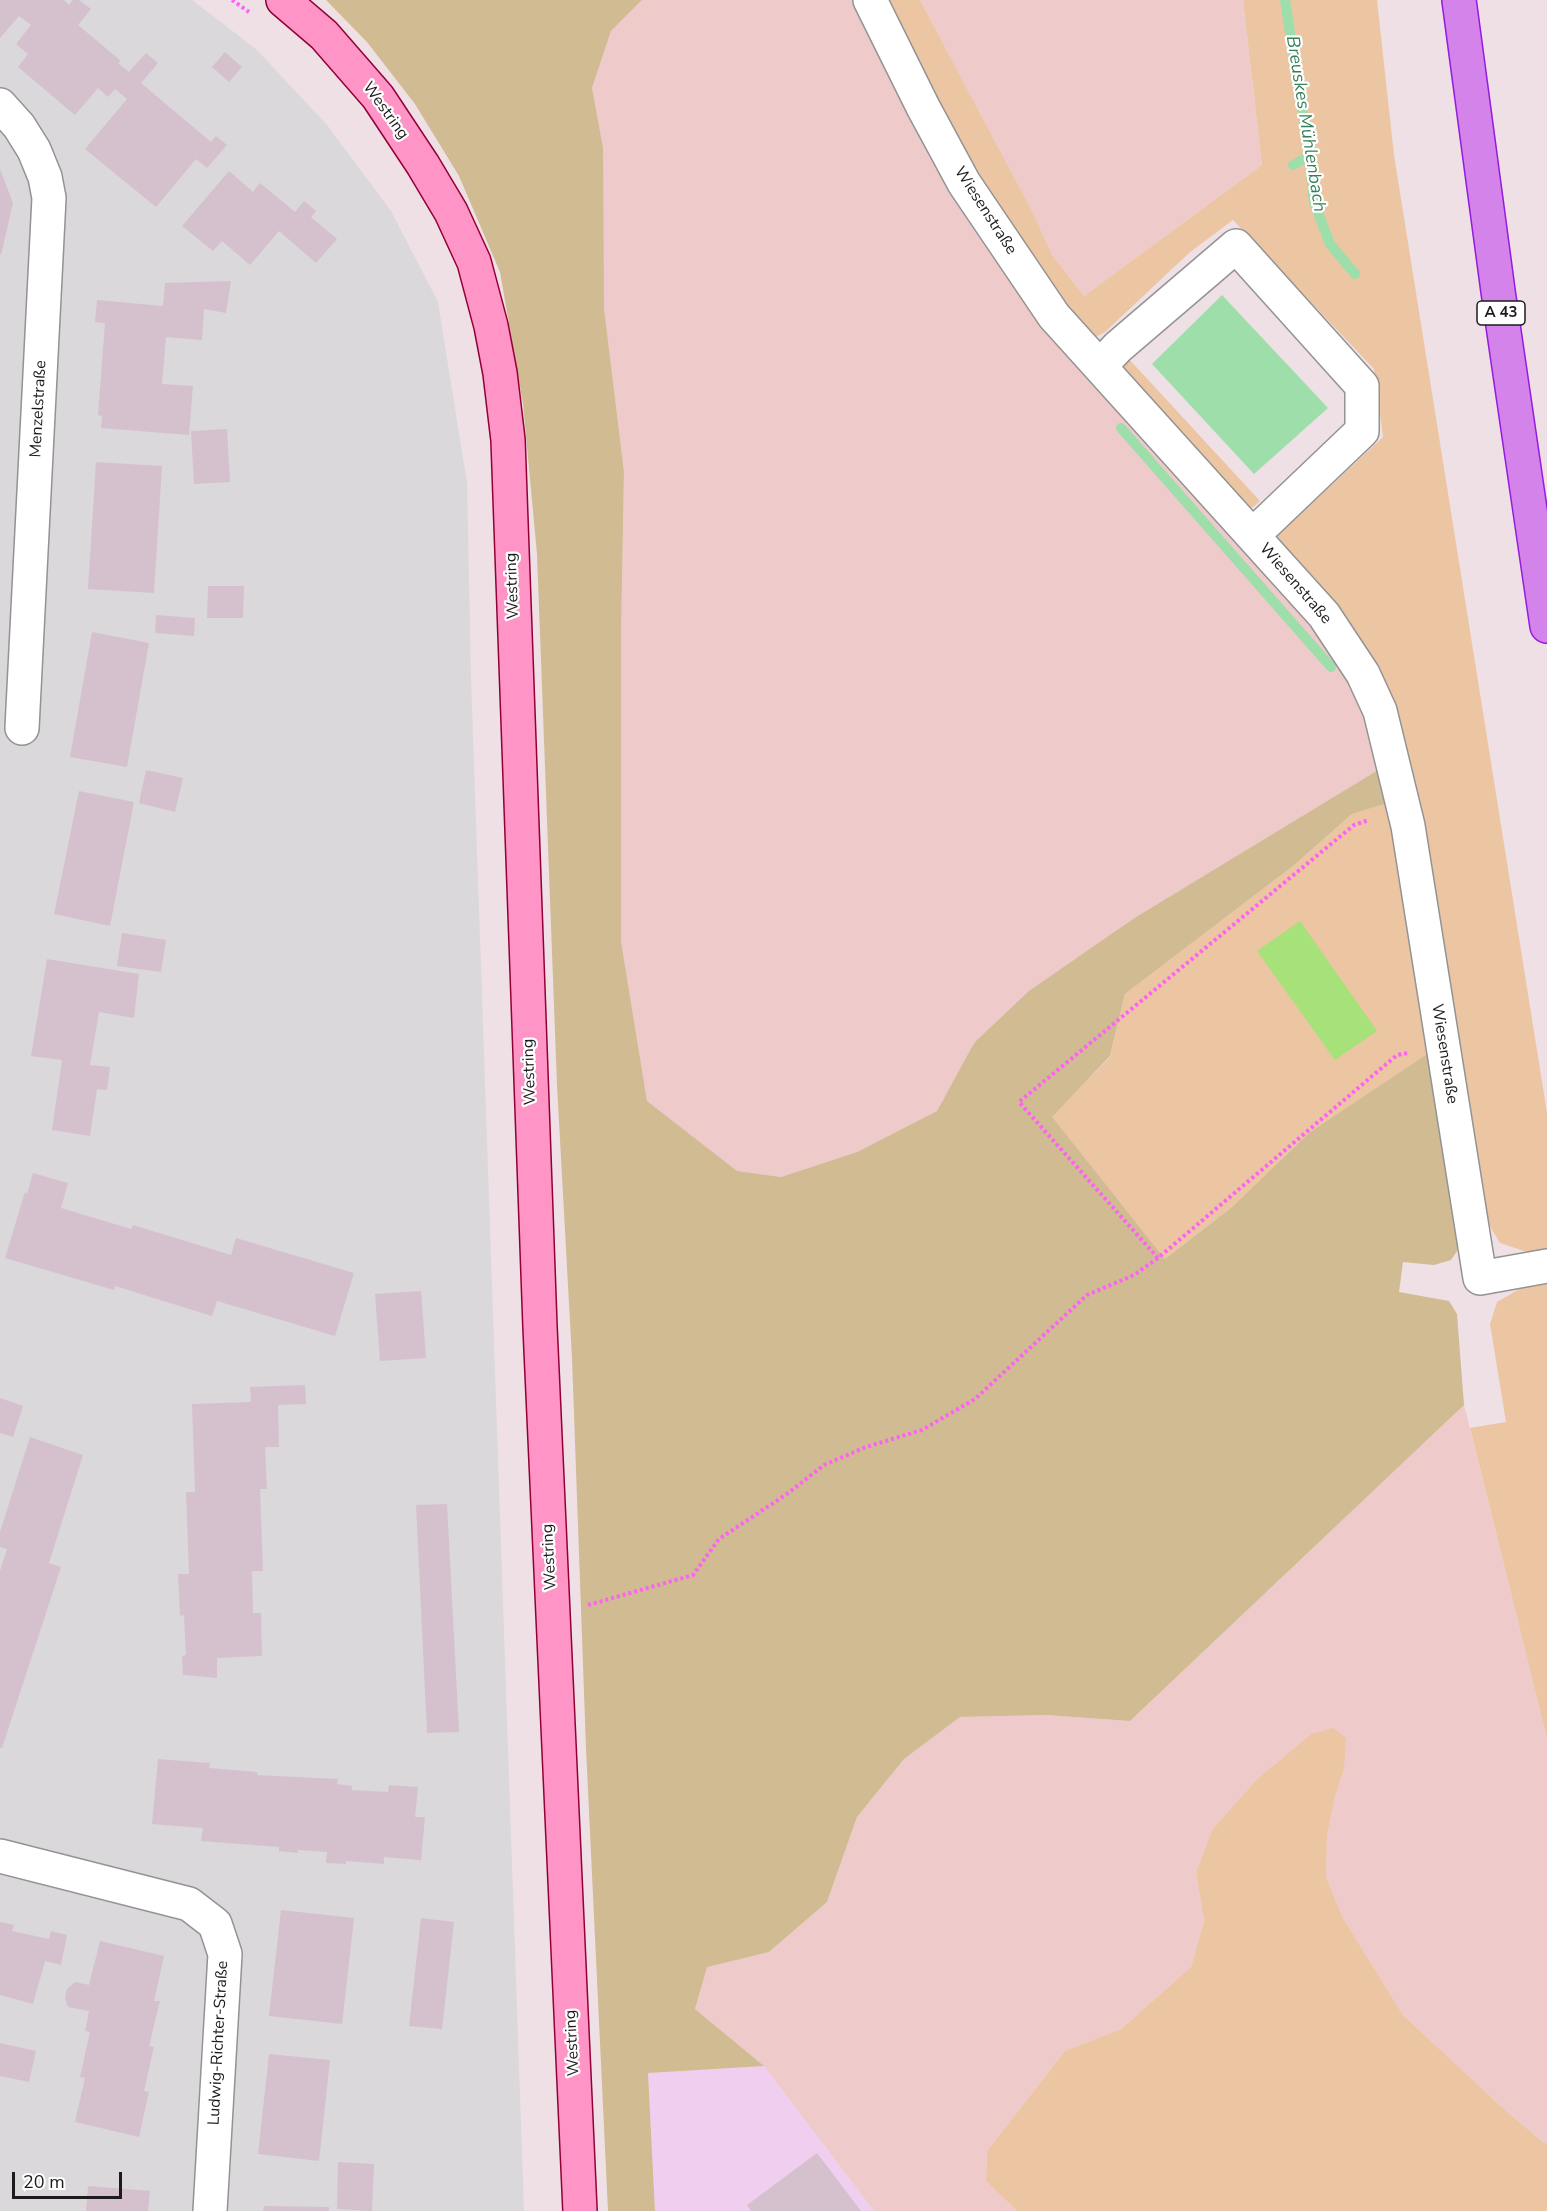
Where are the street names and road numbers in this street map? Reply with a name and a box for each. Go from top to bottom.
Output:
street label: Westring [358,79,412,143]
street label: Wiesenstraße [949,163,1021,259]
road number: A 43 [1477,301,1525,325]
street label: Menzelstraße [27,360,51,458]
street label: Wiesenstraße [1255,540,1335,628]
street label: Westring [502,553,524,619]
street label: Wiesenstraße [1427,1003,1461,1105]
street label: Westring [519,1039,541,1105]
street label: Westring [539,1523,561,1591]
street label: Ludwig-Richter-Straße [205,1960,233,2126]
street label: Westring [562,2009,584,2077]

